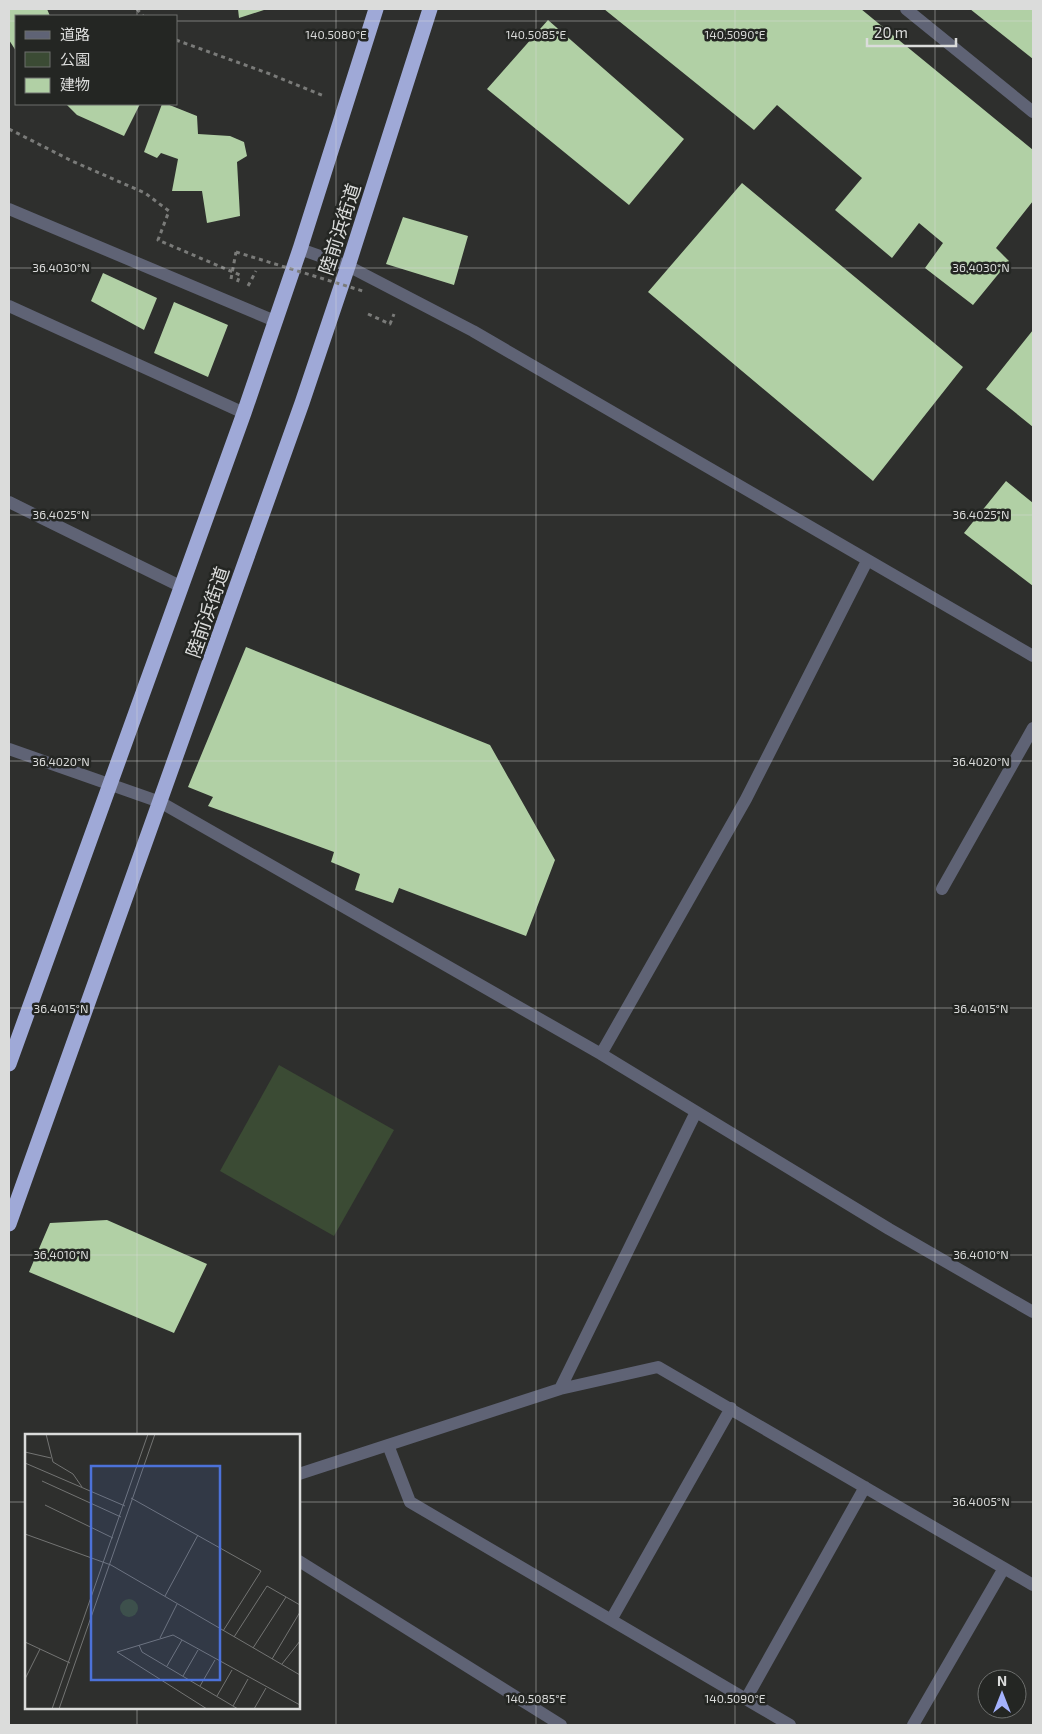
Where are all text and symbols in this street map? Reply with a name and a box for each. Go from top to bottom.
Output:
legend [15,15,178,105]
scale bar [867,15,956,47]
text: 20 m [874,23,908,41]
text: 道路 [60,25,90,43]
text: 140.5080°E [305,27,367,41]
text: 140.5085°E [506,27,567,41]
text: 140.5090°E [705,27,766,41]
text: 公園 [60,50,90,68]
text: 建物 [60,75,90,93]
street label: 陸前浜街道 [313,180,365,278]
text: 36.4030°N [32,260,90,274]
text: 36.4030°N [952,260,1010,274]
text: 36.4025°N [33,507,89,521]
text: 36.4025°N [953,507,1009,521]
street label: 陸前浜街道 [181,563,233,661]
text: 36.4020°N [32,754,90,768]
text: 36.4020°N [952,754,1010,768]
text: 36.4015°N [34,1001,88,1015]
text: 36.4015°N [954,1001,1008,1015]
text: 36.4010°N [33,1247,89,1261]
text: 36.4010°N [953,1247,1009,1261]
inset map [25,1434,300,1709]
text: 36.4005°N [952,1494,1010,1508]
north arrow [977,1669,1027,1719]
text: N [997,1672,1007,1689]
text: 140.5085°E [506,1691,567,1705]
text: 140.5090°E [705,1691,766,1705]

